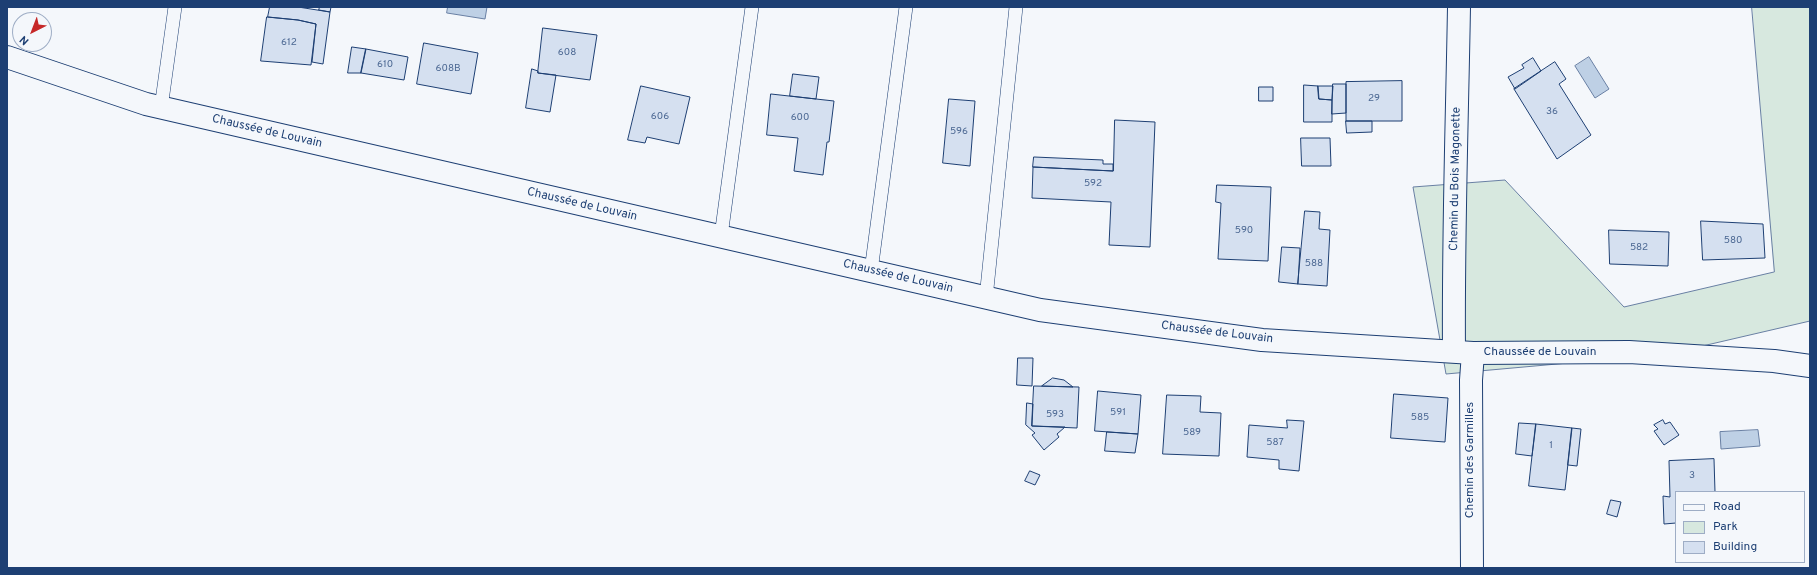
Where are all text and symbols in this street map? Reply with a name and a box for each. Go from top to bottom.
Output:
north arrow [12,12,52,52]
text: N [17,32,32,48]
house number: 612 [281,37,297,49]
house number: 608 [558,47,576,59]
house number: 610 [377,59,393,71]
house number: 608B [435,63,461,75]
house number: 29 [1368,93,1380,105]
house number: 36 [1546,106,1558,118]
street label: Chemin du Bois Magonette [1448,107,1464,251]
house number: 606 [651,111,669,123]
street label: Chaussée de Louvain [210,112,324,152]
house number: 600 [791,112,809,124]
house number: 596 [950,126,968,138]
house number: 592 [1084,178,1102,190]
street label: Chaussée de Louvain [525,185,639,225]
house number: 590 [1235,225,1253,237]
house number: 580 [1724,235,1742,247]
house number: 582 [1630,242,1648,254]
street label: Chaussée de Louvain [841,257,955,297]
house number: 588 [1305,258,1323,270]
street label: Chaussée de Louvain [1160,319,1274,347]
street label: Chaussée de Louvain [1484,346,1596,360]
street label: Chemin des Garmilles [1464,402,1478,518]
house number: 591 [1110,407,1126,419]
house number: 593 [1046,409,1064,421]
house number: 585 [1411,412,1429,424]
house number: 589 [1183,427,1201,439]
house number: 587 [1266,437,1284,449]
house number: 1 [1549,440,1553,452]
house number: 3 [1689,470,1695,482]
legend [1675,491,1805,563]
text: Road [1713,499,1741,515]
text: Park [1713,519,1738,535]
text: Building [1713,539,1757,555]

